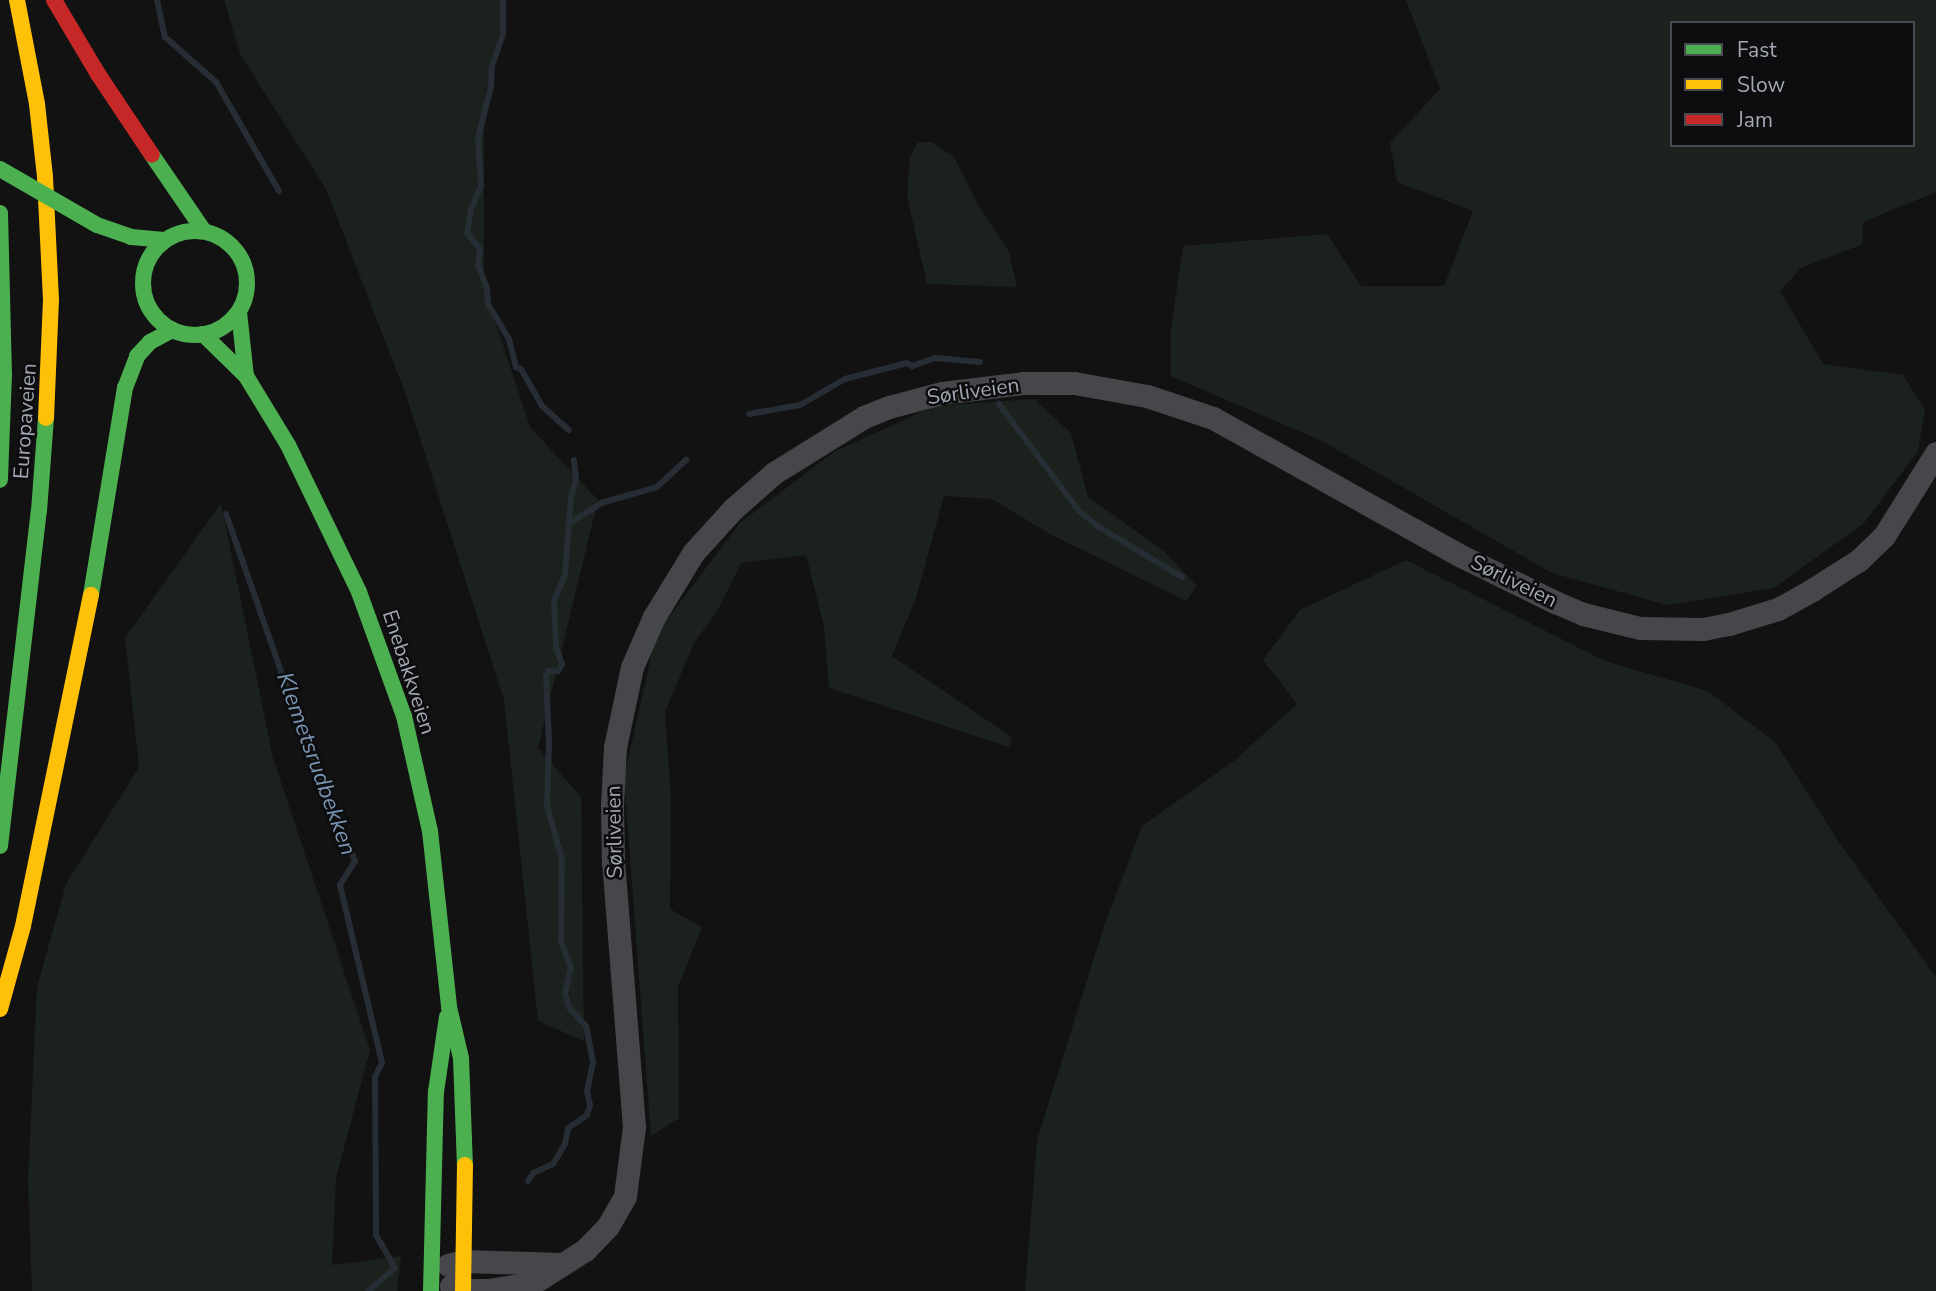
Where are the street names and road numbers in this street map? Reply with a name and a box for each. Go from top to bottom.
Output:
street label: Europaveien [8,362,42,480]
street label: Sørliveien [925,372,1021,410]
street label: Sørliveien [1467,549,1561,613]
street label: Enebakkveien [377,607,441,737]
street label: Sørliveien [601,785,627,879]

